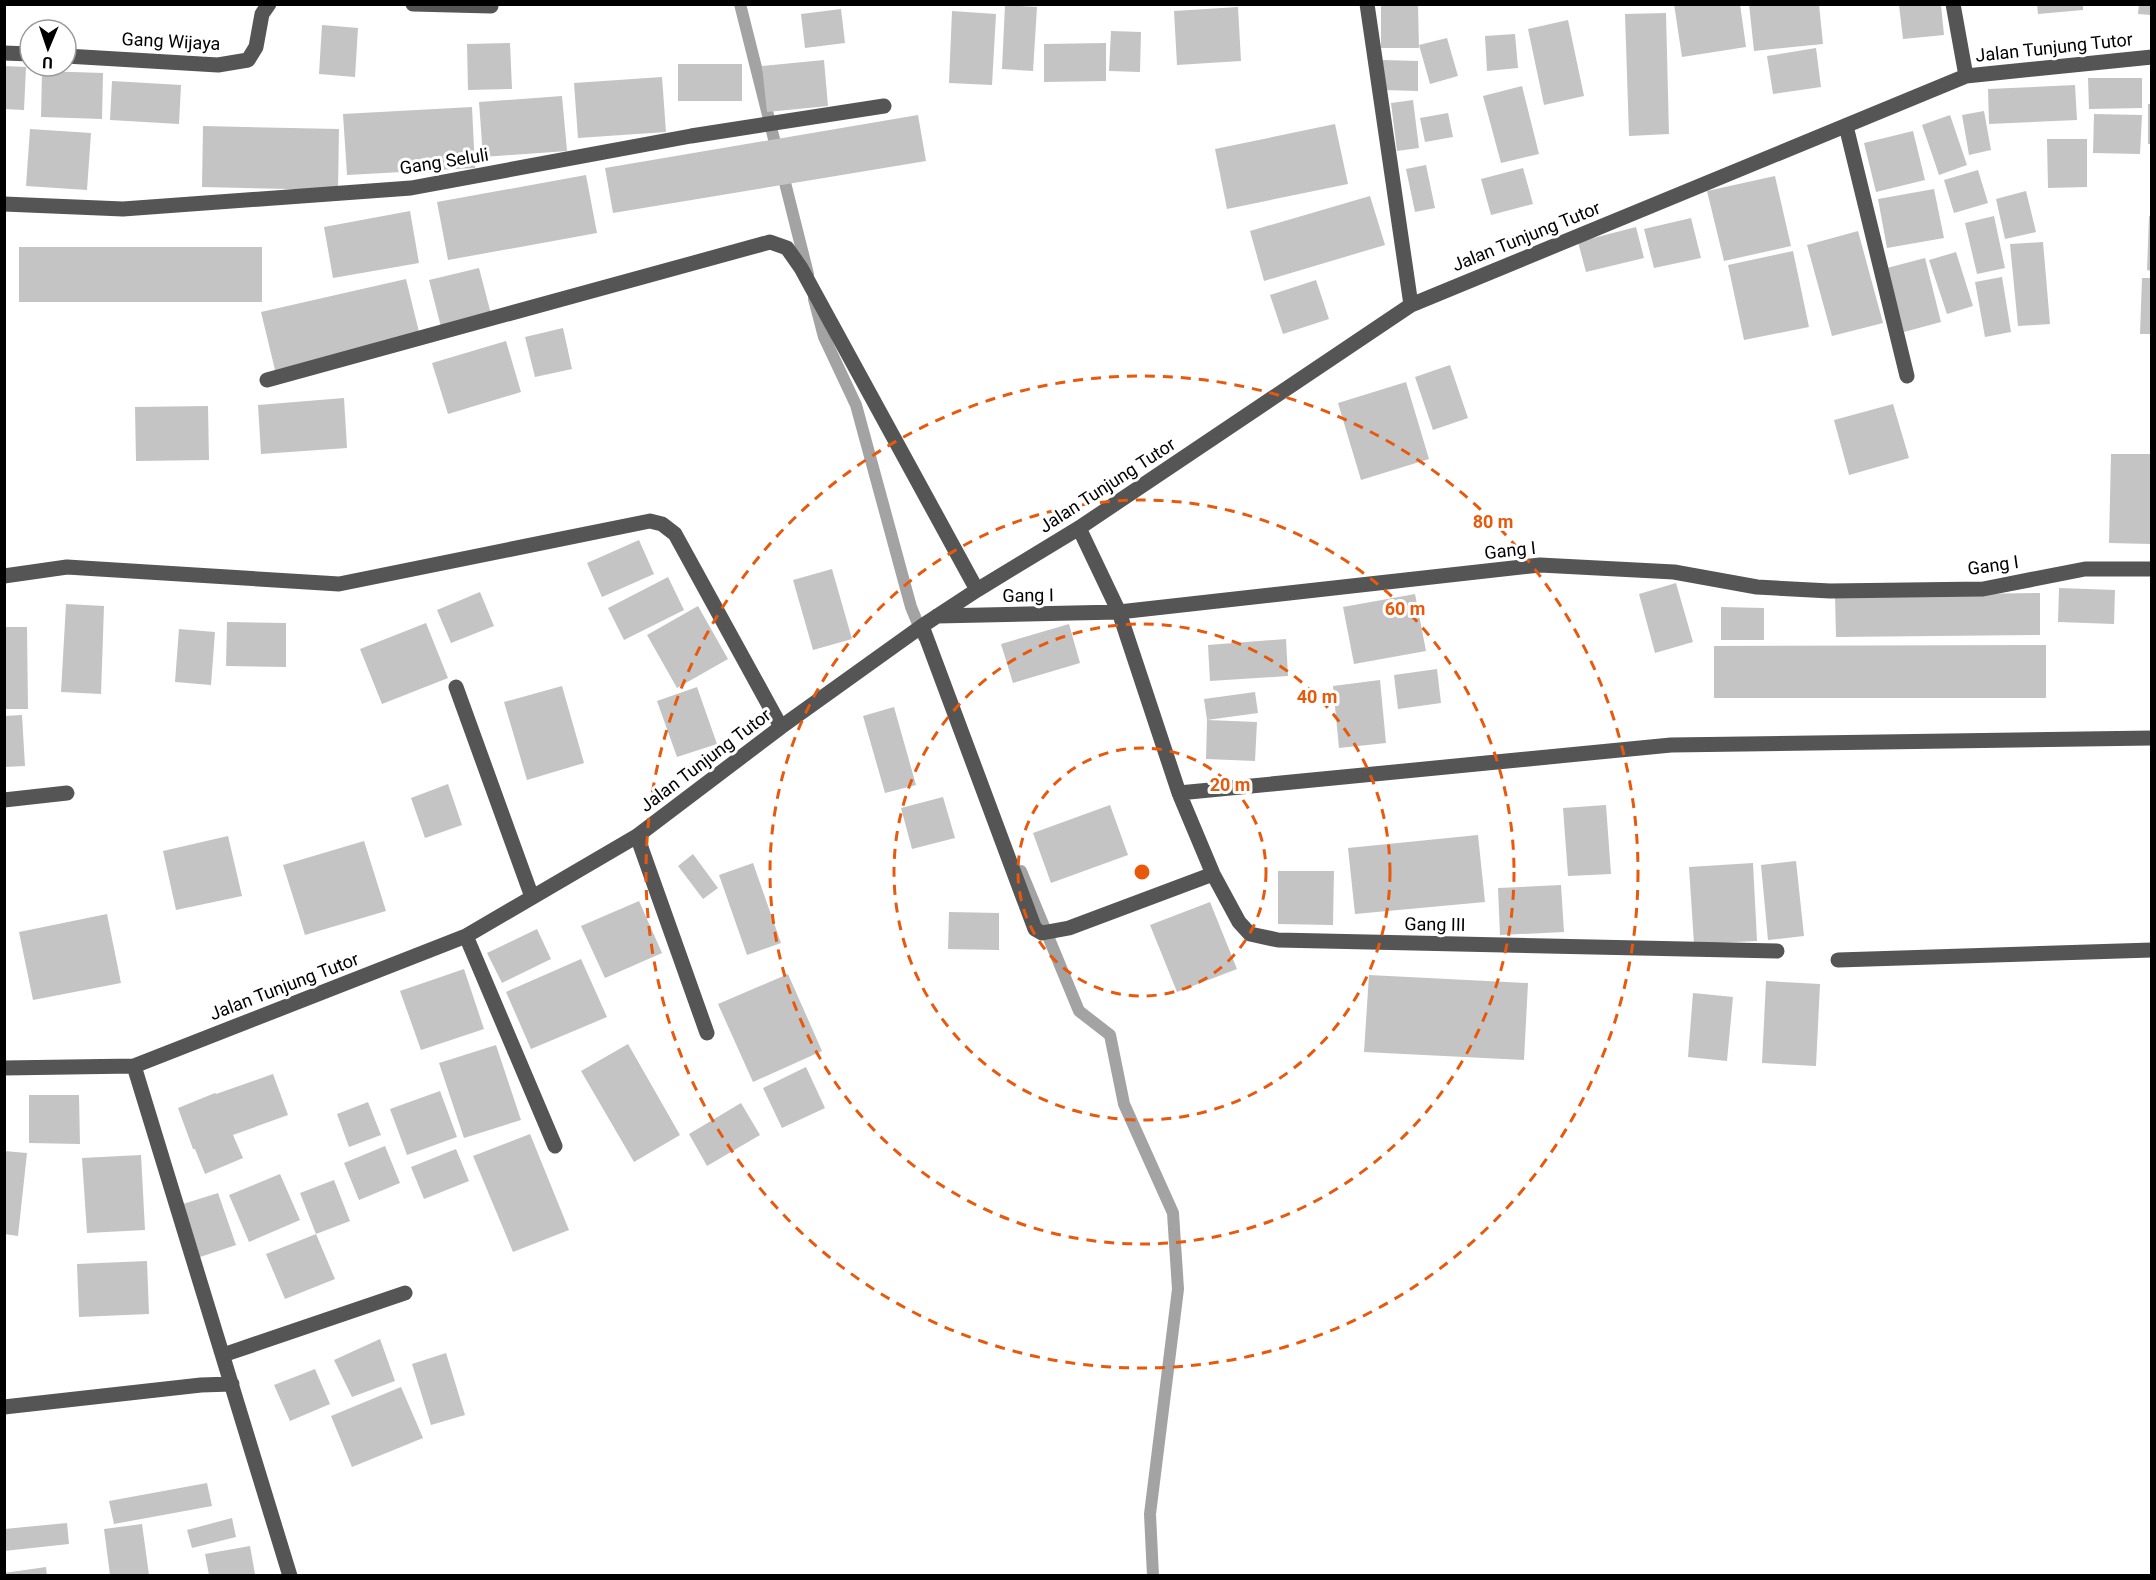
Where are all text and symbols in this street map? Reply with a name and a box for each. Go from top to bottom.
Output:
north arrow [18,18,78,78]
street label: Gang Wijaya [121,28,221,54]
street label: Jalan Tunjung Tutor [1974,28,2134,66]
text: U [42,53,53,72]
street label: Gang Seluli [398,144,490,178]
street label: Jalan Tunjung Tutor [1449,197,1603,275]
street label: Jalan Tunjung Tutor [1035,433,1179,537]
text: 80 m [1473,511,1513,532]
street label: Gang I [1483,537,1537,563]
street label: Gang I [1966,551,2020,579]
street label: Gang I [1002,584,1054,606]
text: 60 m [1385,598,1425,619]
text: 40 m [1297,686,1337,707]
street label: Jalan Tunjung Tutor [636,704,774,816]
text: 20 m [1210,774,1250,795]
centre of rings [1132,862,1152,882]
street label: Gang III [1404,913,1466,935]
street label: Jalan Tunjung Tutor [206,948,362,1024]

